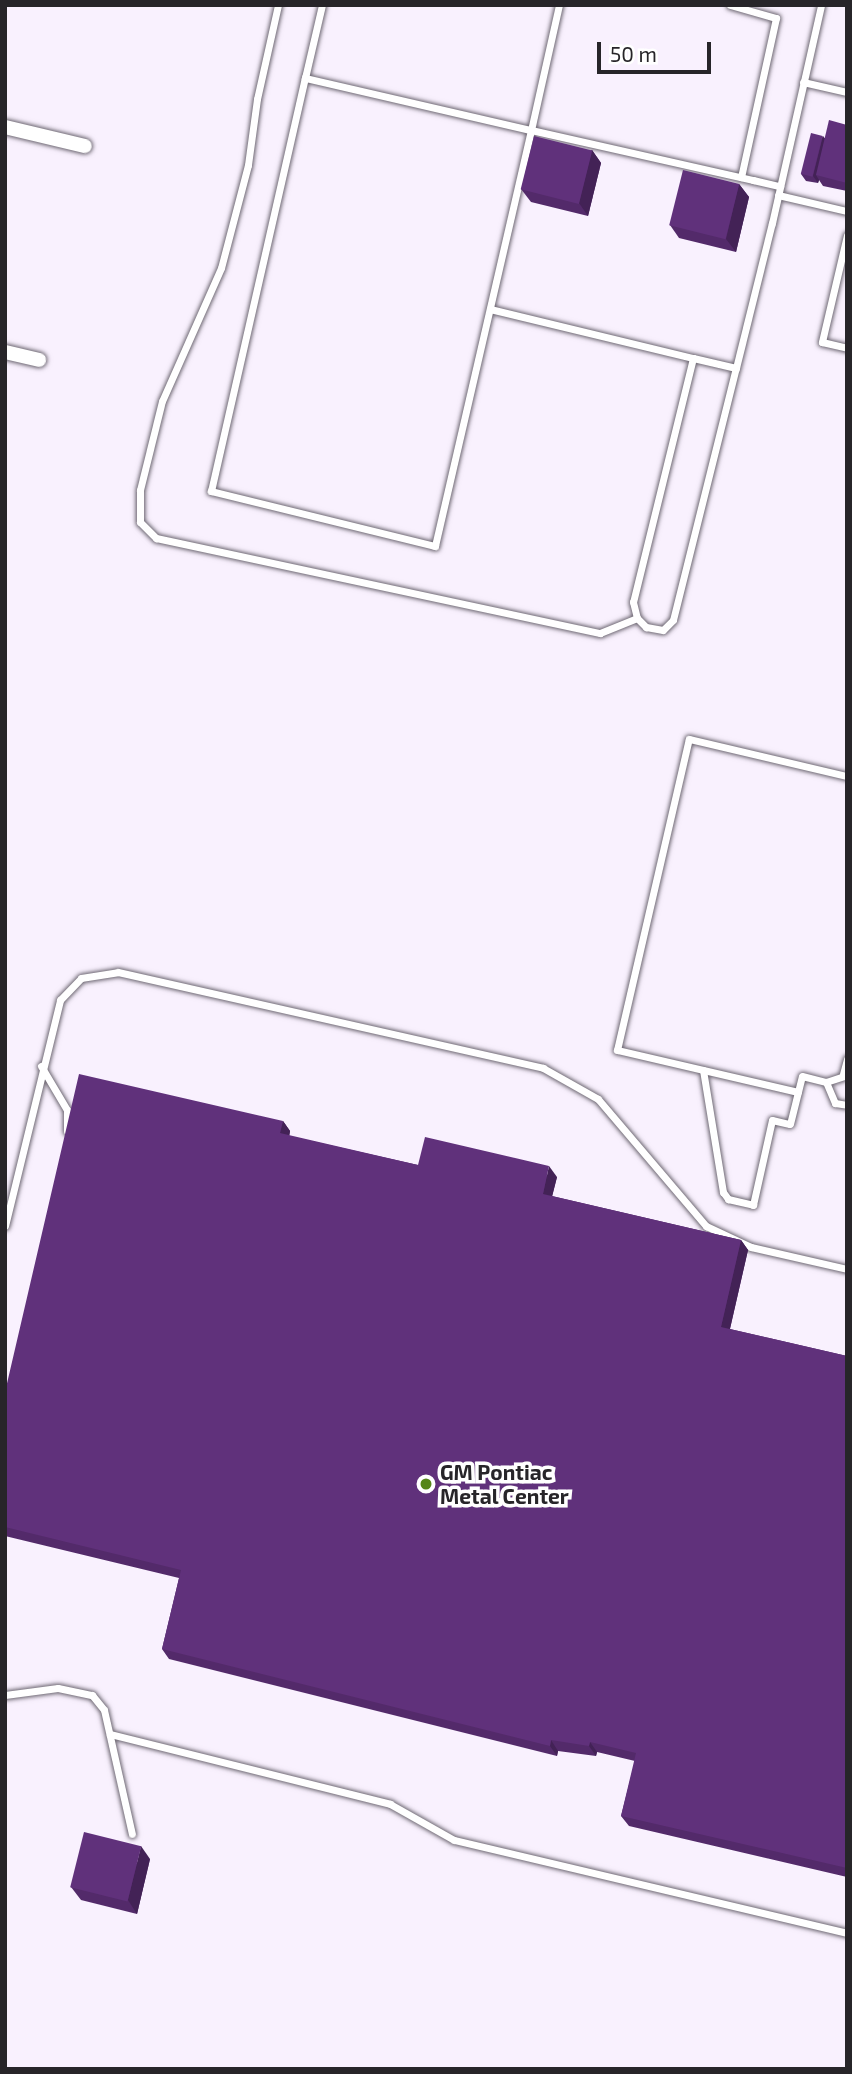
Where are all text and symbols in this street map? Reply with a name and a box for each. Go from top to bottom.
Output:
scale bar [600,28,714,72]
text: 50 m [610,41,657,66]
place label: GM Pontiac Metal Center [440,1459,569,1509]
marker: GM Pontiac Metal Center [418,1476,434,1492]

